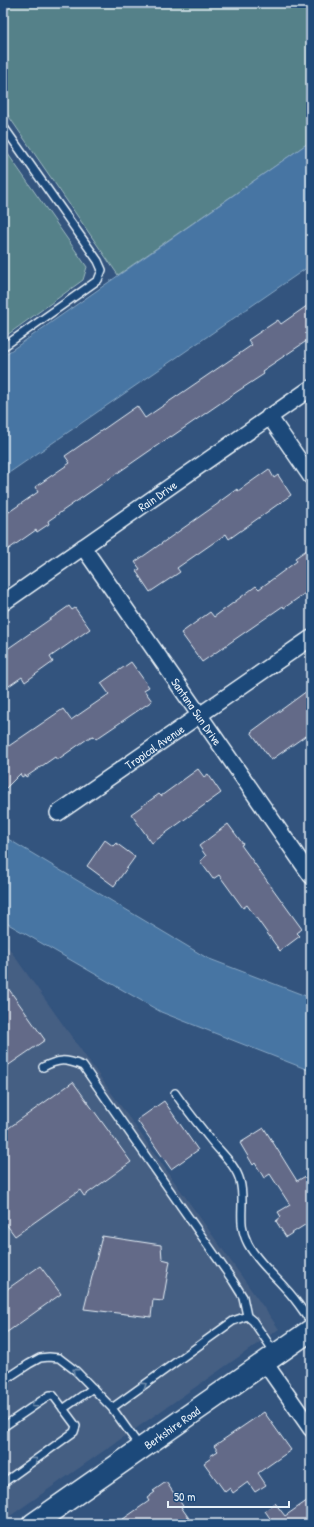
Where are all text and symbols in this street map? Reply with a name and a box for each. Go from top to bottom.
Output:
street label: Rain Drive [134,476,180,515]
street label: Santana Sun Drive [168,674,226,749]
street label: Tropical Avenue [121,720,188,773]
one-way arrow [72,1368,80,1375]
one-way arrow [140,1382,147,1390]
one-way arrow [32,1400,39,1407]
street label: Berkshire Road [140,1402,203,1453]
one-way arrow [30,1458,37,1465]
scale bar [168,1483,289,1509]
text: 50 m [174,1488,195,1505]

